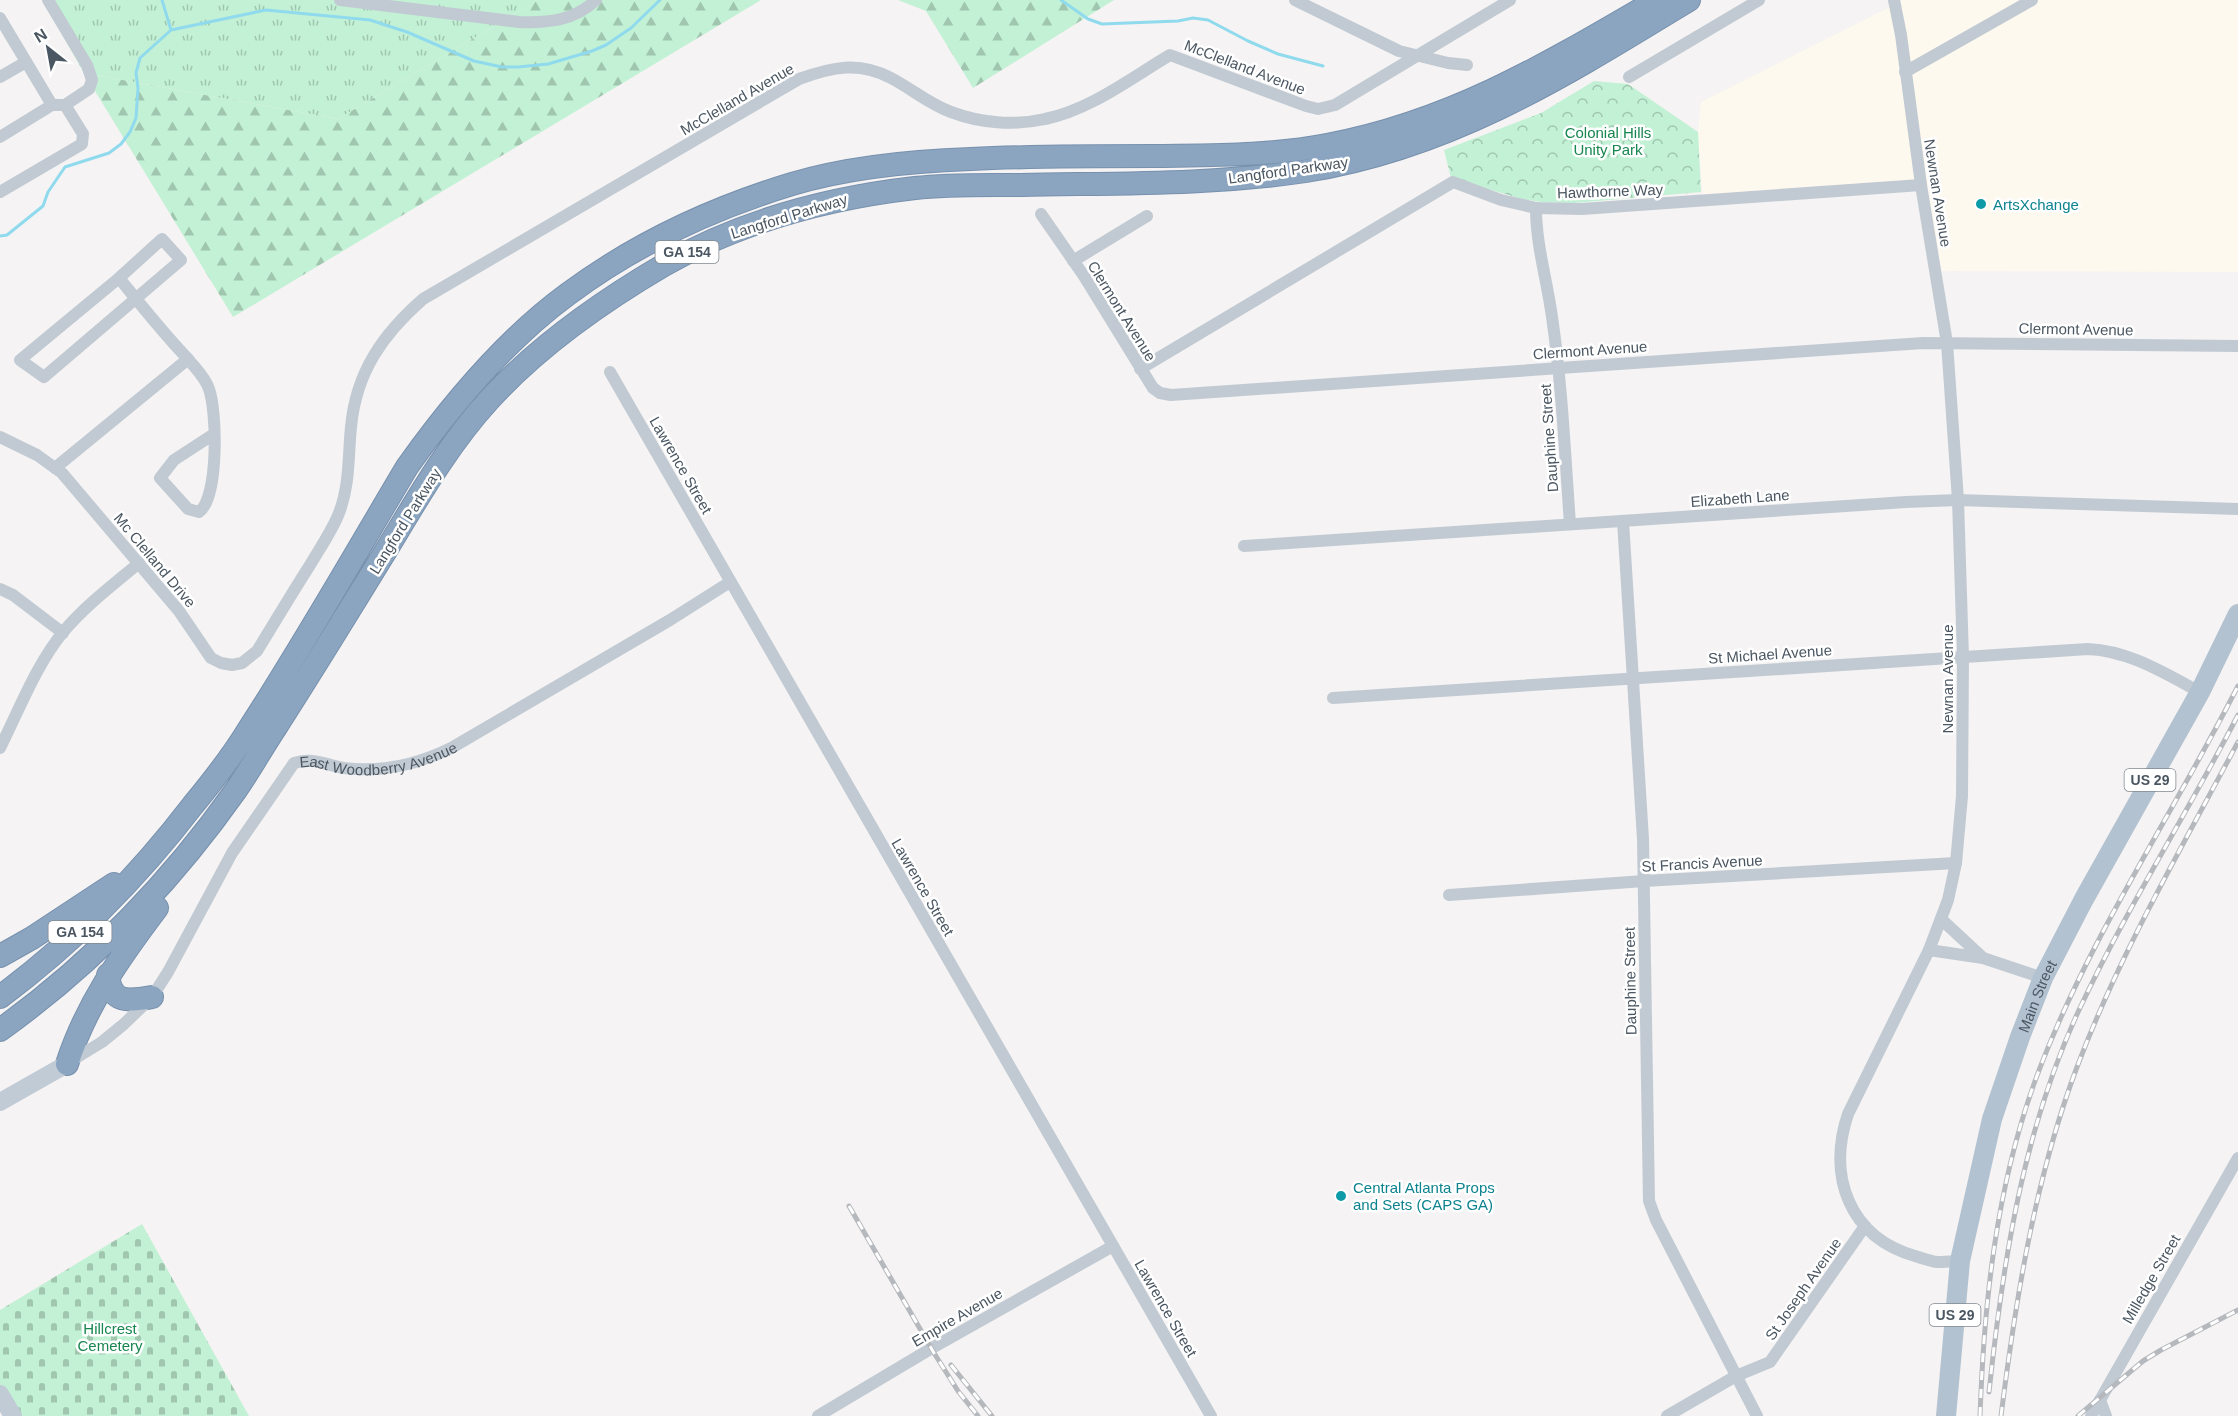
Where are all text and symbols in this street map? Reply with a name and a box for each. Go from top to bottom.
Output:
north arrow [18,18,78,78]
text: N [31,25,50,46]
street label: McClelland Avenue [1182,36,1308,98]
street label: McClelland Avenue [677,60,797,138]
park label: Colonial Hills Unity Park [1565,124,1651,158]
street label: Newnan Avenue [1921,138,1955,248]
street label: Langford Parkway [1227,153,1350,187]
street label: Hawthorne Way [1557,181,1664,201]
street label: Langford Parkway [729,190,850,242]
place label: ArtsXchange [1993,196,2079,213]
marker: ArtsXchange [1974,197,1988,211]
road number: GA 154 [656,241,718,263]
street label: Clermont Avenue [1084,258,1160,364]
street label: Clermont Avenue [2018,319,2134,339]
street label: Clermont Avenue [1532,338,1648,362]
street label: Dauphine Street [1537,383,1561,493]
street label: Lawrence Street [646,413,716,517]
street label: Langford Parkway [366,465,445,577]
street label: Elizabeth Lane [1690,486,1790,510]
street label: Mc Clelland Drive [111,510,199,610]
street label: Newnan Avenue [1939,625,1956,733]
street label: St Michael Avenue [1708,641,1832,667]
street label: East Woodberry Avenue [299,738,460,778]
road number: US 29 [2124,769,2176,791]
street label: Lawrence Street [888,835,958,939]
street label: St Francis Avenue [1641,851,1763,875]
road number: GA 154 [48,921,112,943]
street label: Dauphine Street [1621,926,1639,1035]
street label: Main Street [2014,956,2060,1035]
place label: Central Atlanta Props and Sets (CAPS GA) [1353,1179,1495,1213]
marker: Central Atlanta Props and Sets (CAPS GA) [1334,1189,1348,1203]
street label: Milledge Street [2119,1231,2184,1327]
street label: St Joseph Avenue [1761,1235,1845,1343]
street label: Lawrence Street [1131,1256,1201,1360]
street label: Empire Avenue [909,1284,1005,1350]
road number: US 29 [1930,1304,1980,1326]
park label: Hillcrest Cemetery [77,1320,143,1354]

